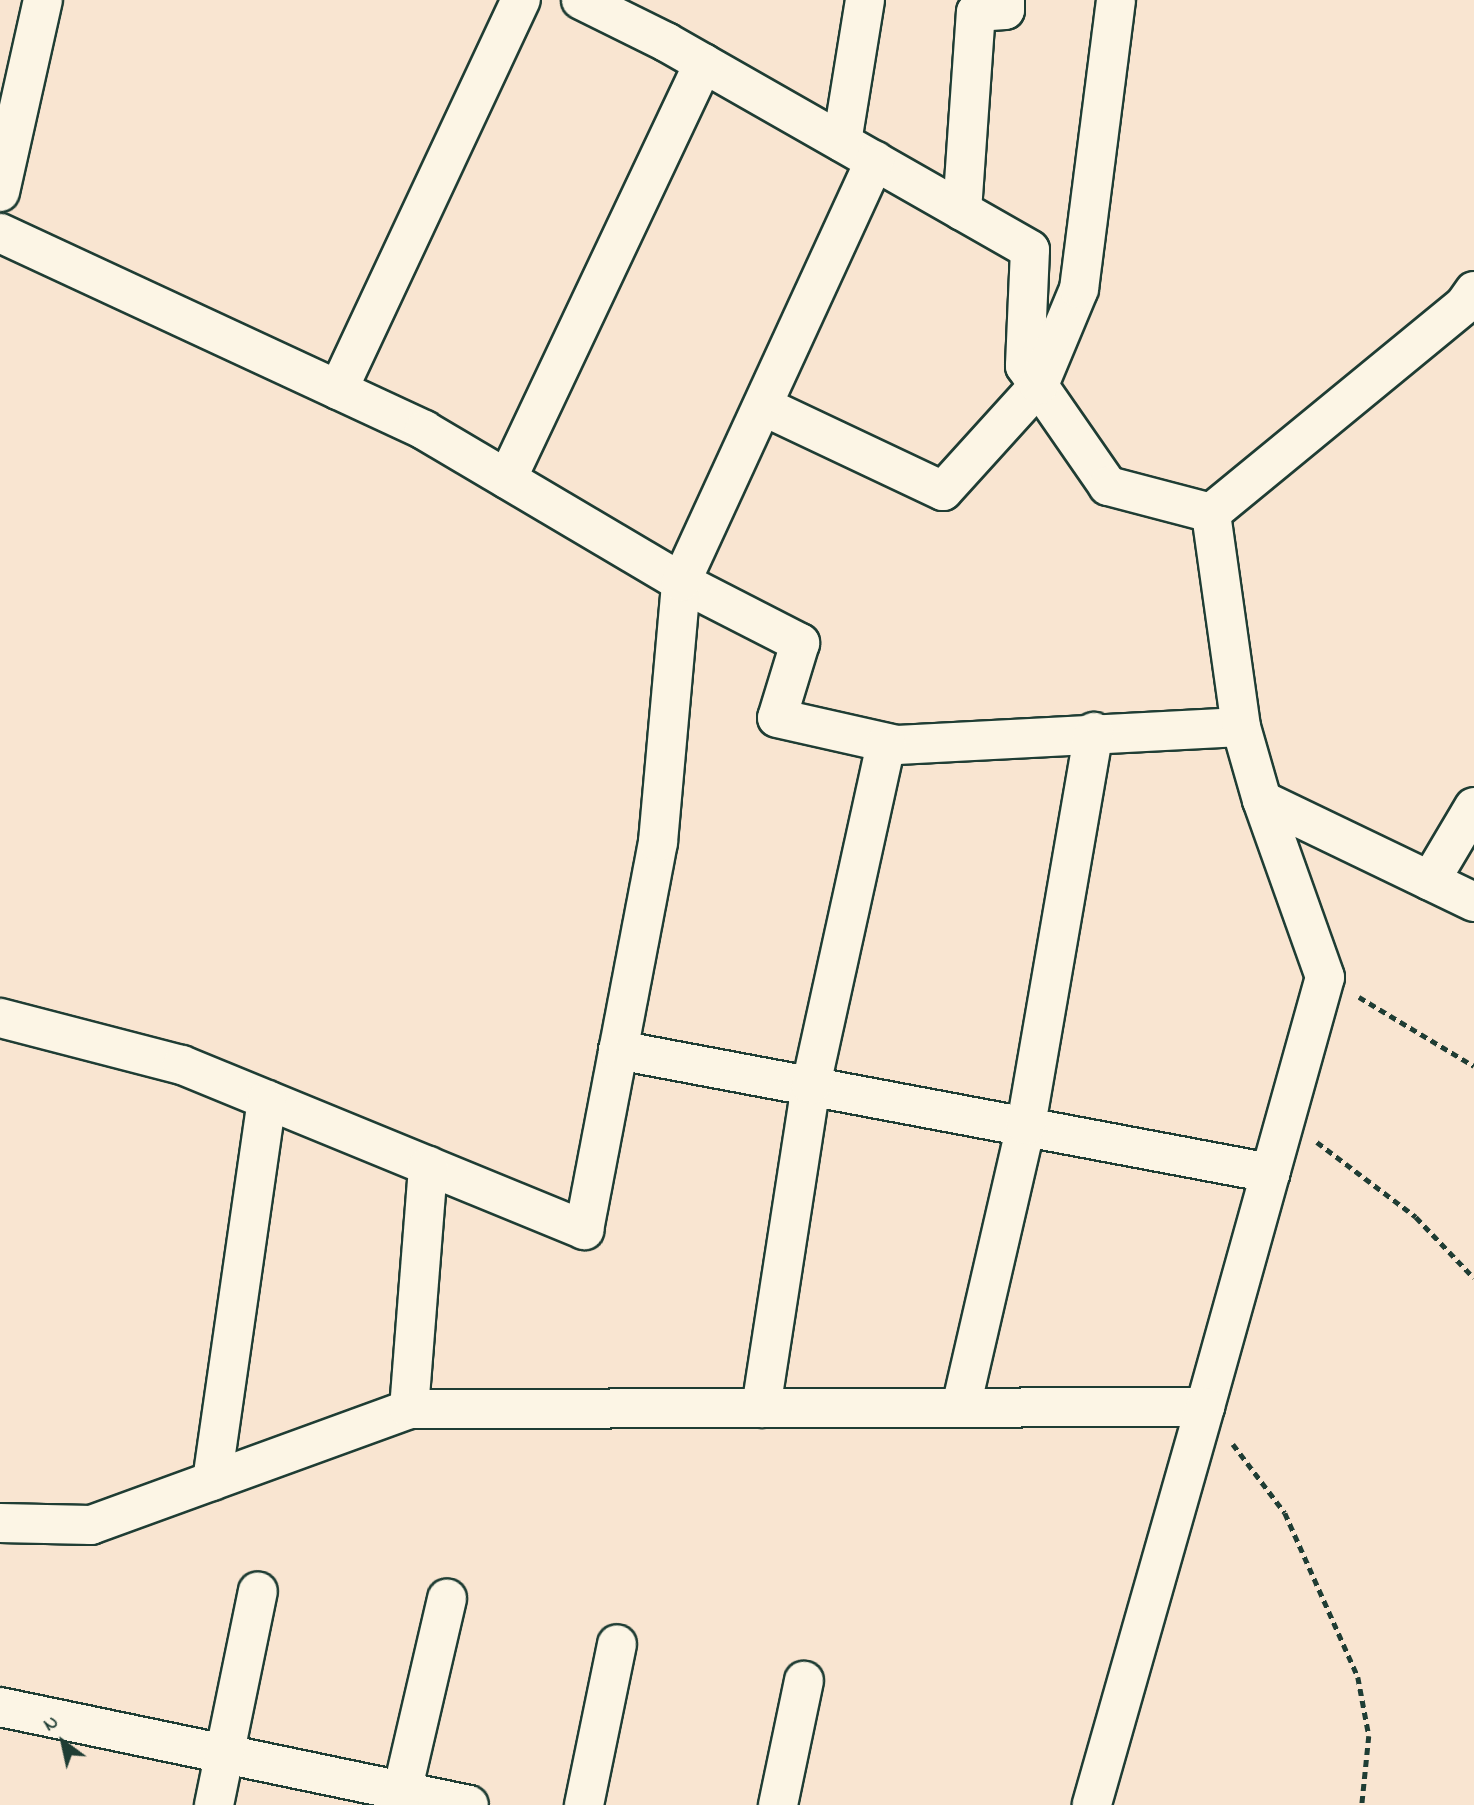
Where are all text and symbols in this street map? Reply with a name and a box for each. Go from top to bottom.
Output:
north arrow [28,1707,98,1777]
text: N [39,1709,64,1739]

